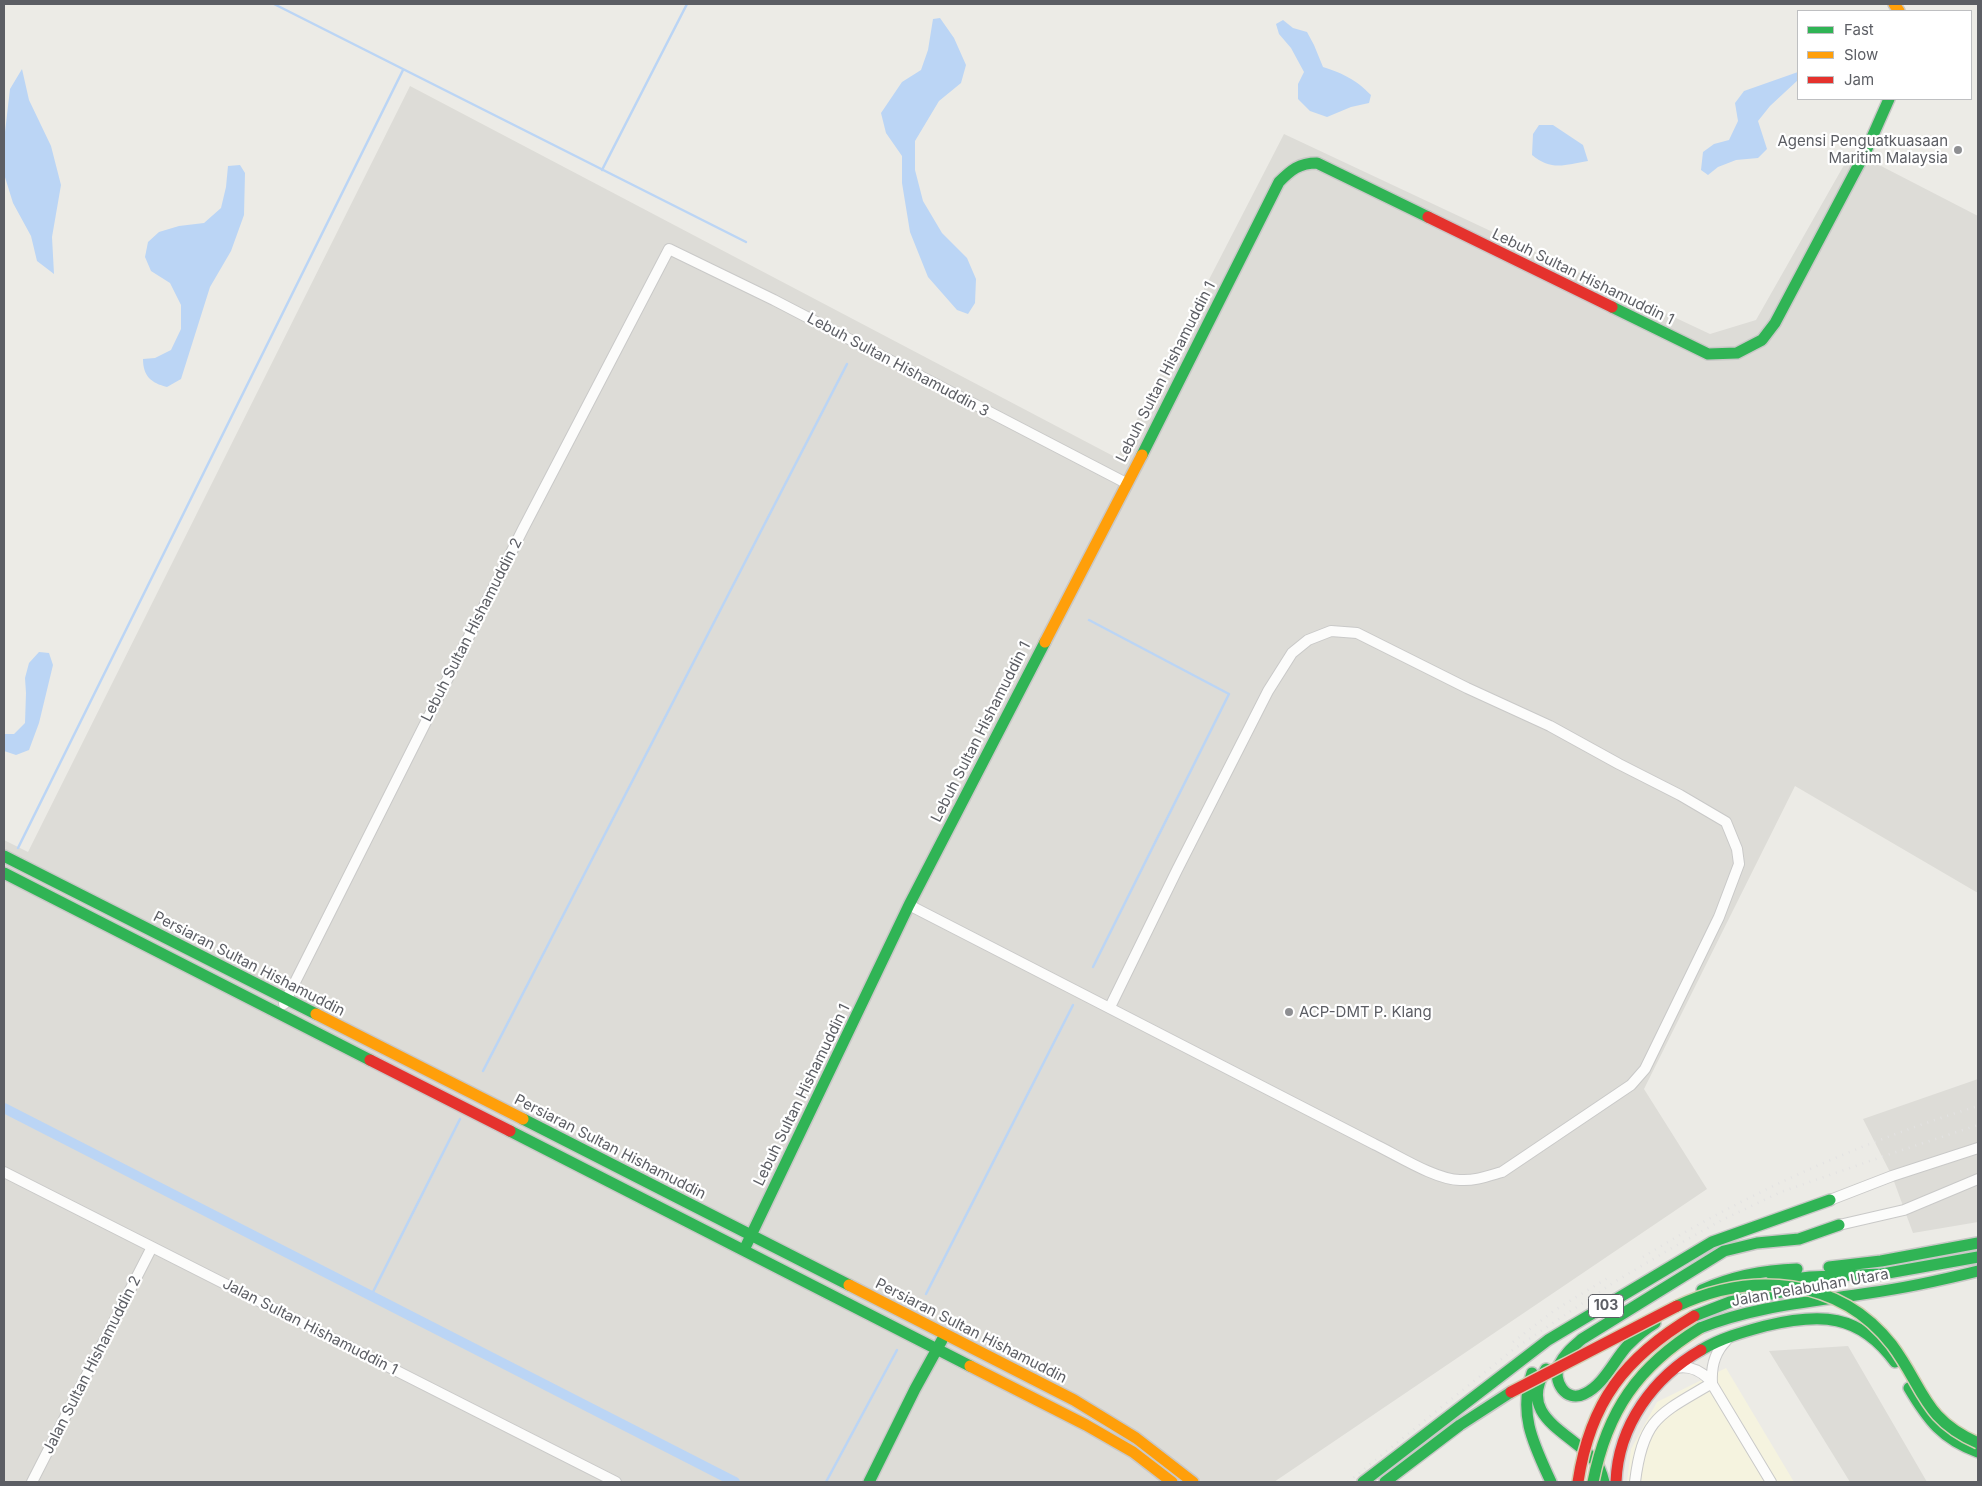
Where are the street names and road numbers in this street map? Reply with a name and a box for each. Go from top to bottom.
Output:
street label: Lebuh Sultan Hishamuddin 1 [1489,225,1677,329]
street label: Lebuh Sultan Hishamuddin 1 [1112,279,1220,465]
street label: Lebuh Sultan Hishamuddin 3 [804,309,992,421]
street label: Lebuh Sultan Hishamuddin 2 [418,535,526,725]
street label: Lebuh Sultan Hishamuddin 1 [927,639,1035,825]
street label: Persiaran Sultan Hishamuddin [150,908,348,1020]
street label: Lebuh Sultan Hishamuddin 1 [750,1001,854,1189]
street label: Persiaran Sultan Hishamuddin [511,1091,709,1203]
street label: Jalan Pelabuhan Utara [1730,1265,1890,1311]
street label: Jalan Sultan Hishamuddin 2 [39,1273,145,1457]
street label: Jalan Sultan Hishamuddin 1 [219,1275,401,1379]
street label: Persiaran Sultan Hishamuddin [872,1275,1070,1387]
road number: 103 [1588,1294,1624,1318]

